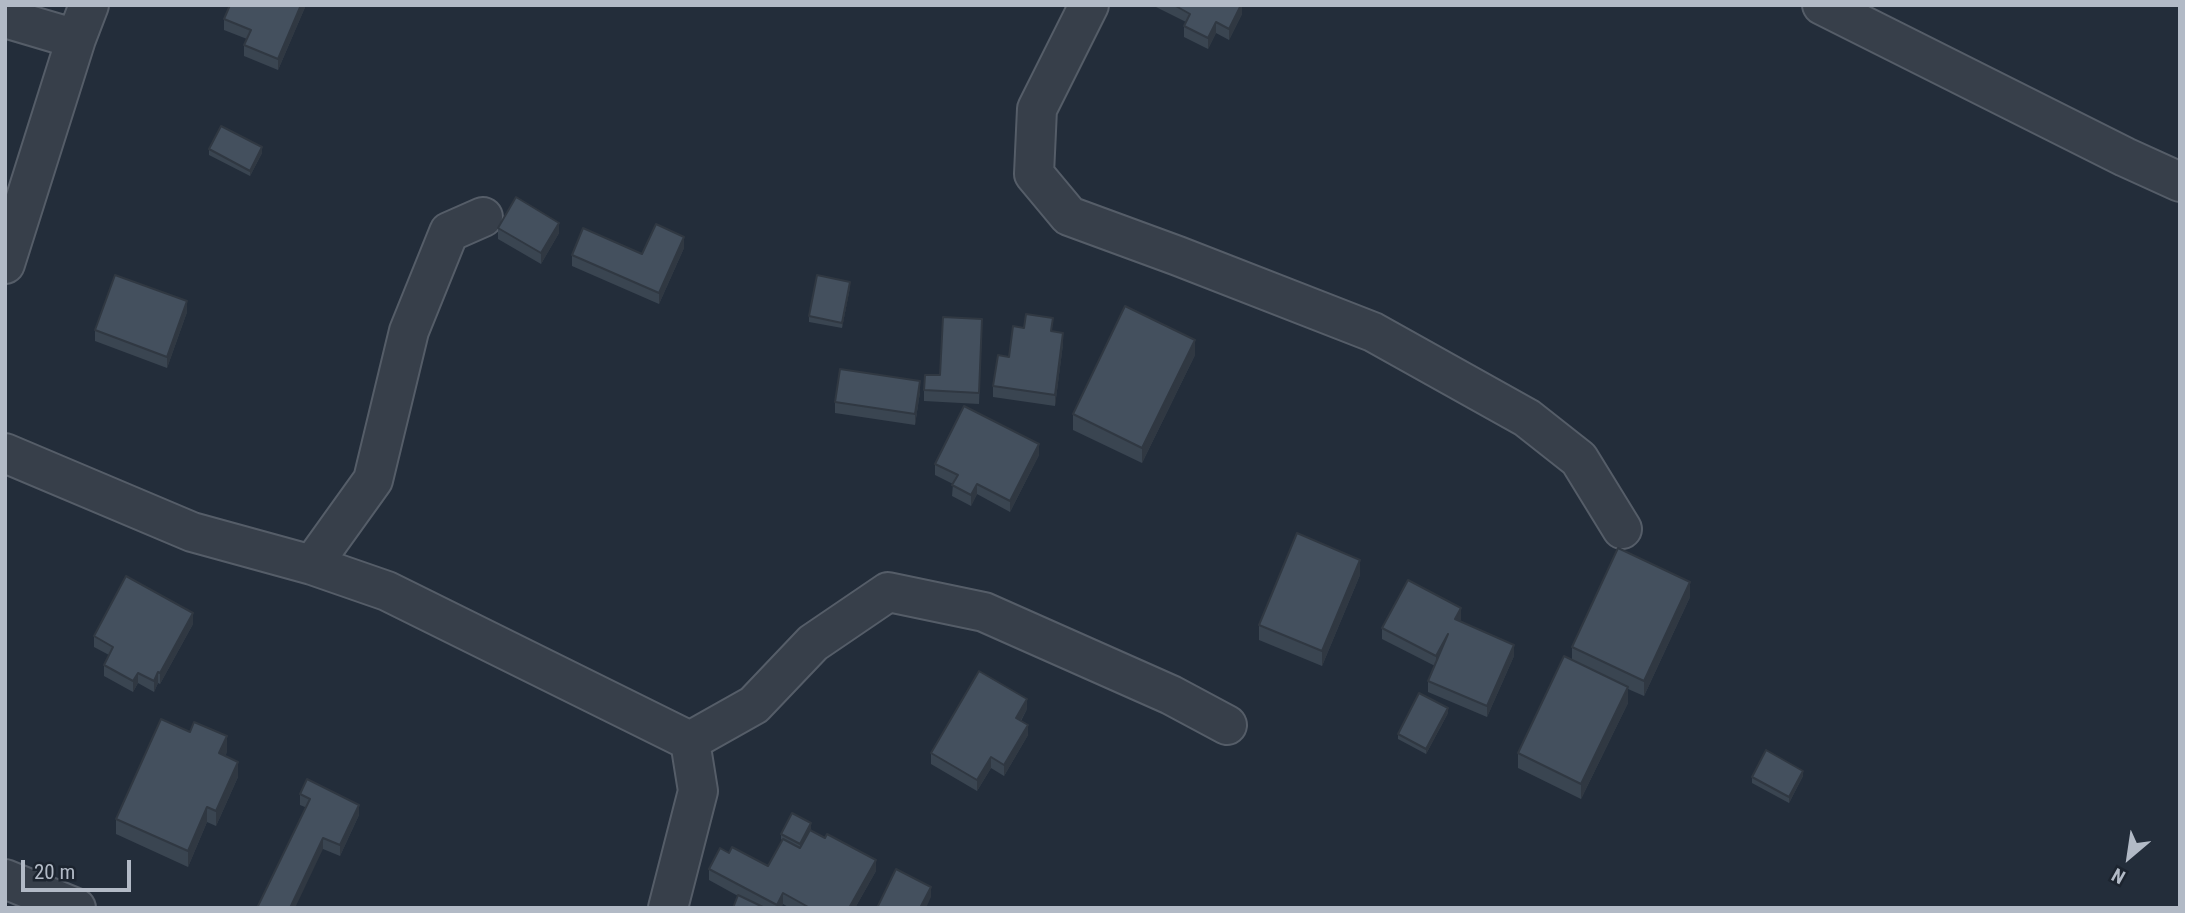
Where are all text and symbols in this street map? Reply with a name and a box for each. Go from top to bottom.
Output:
north arrow [2094,822,2164,892]
scale bar [24,846,135,890]
text: 20 m [34,860,75,884]
text: N [2108,863,2129,889]

